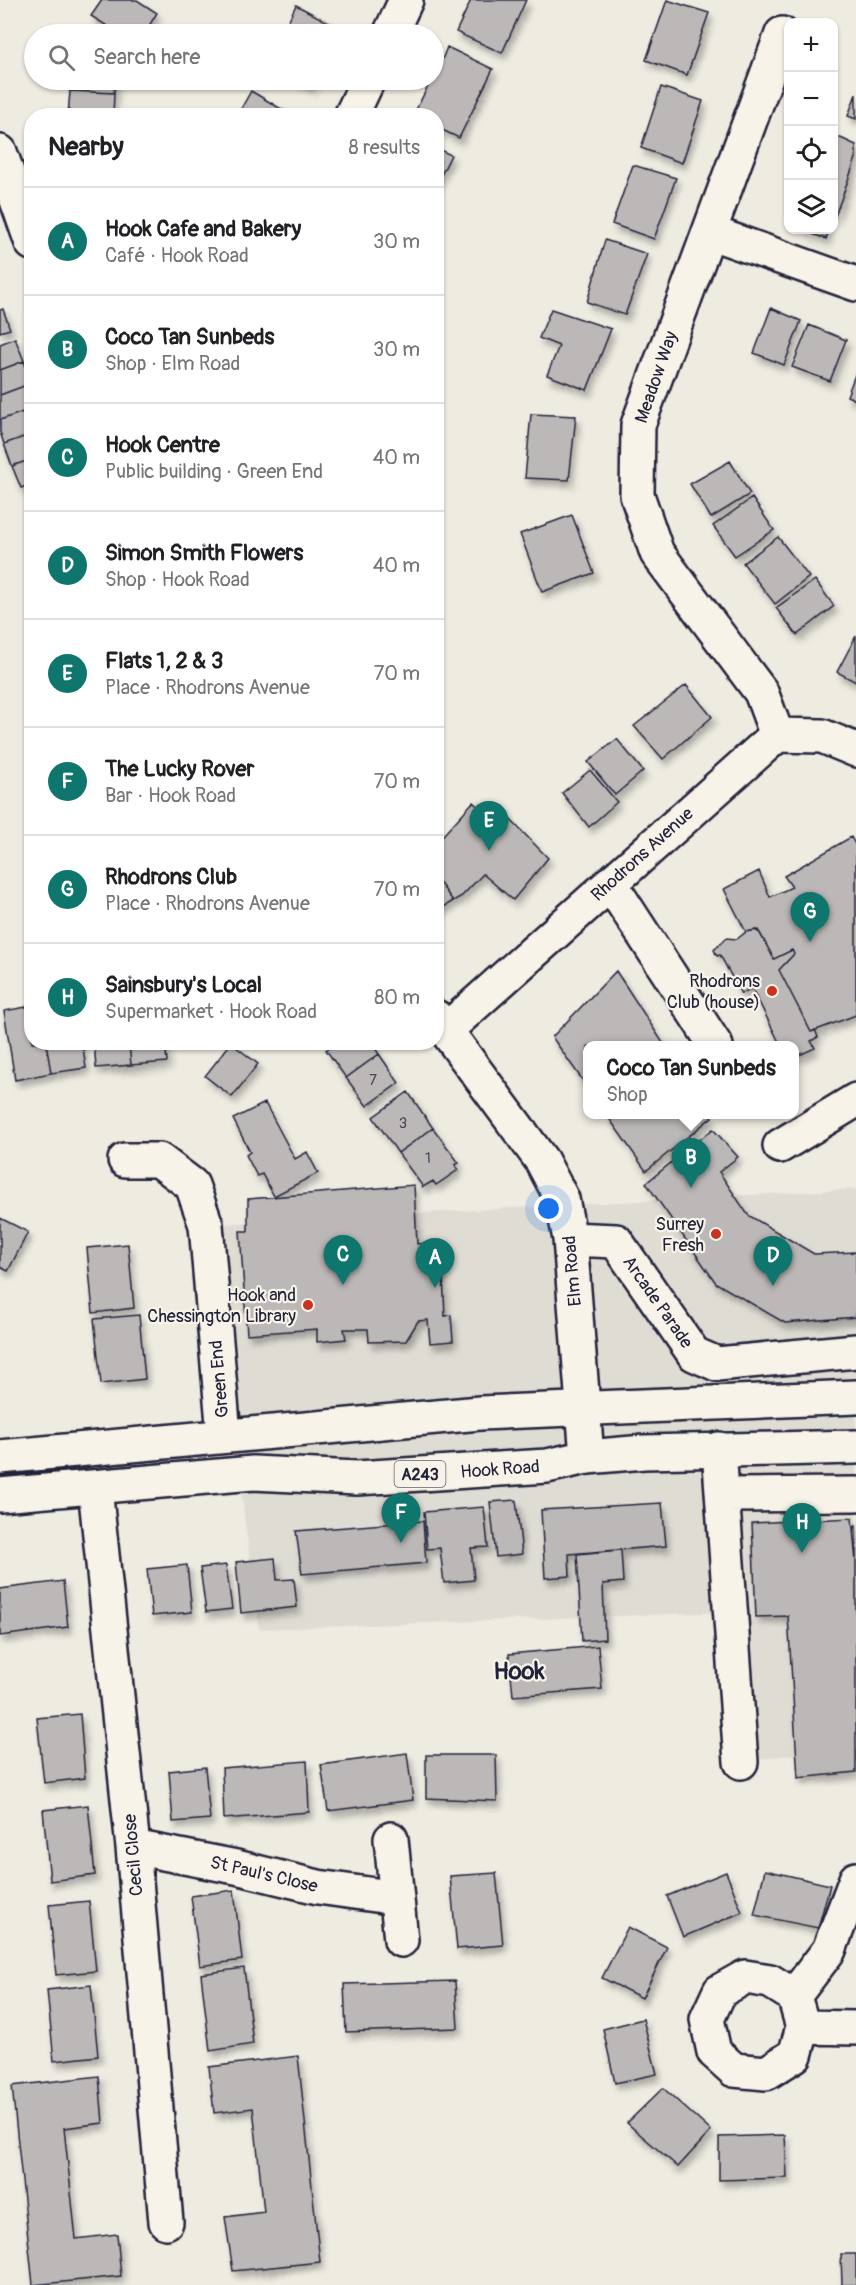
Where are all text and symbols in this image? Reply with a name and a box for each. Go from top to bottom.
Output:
map controls [784,18,838,234]
button: + [784,18,838,72]
search box [24,24,444,90]
icon: search [45,41,78,74]
text: Search here [93,43,200,71]
button: − [784,72,838,126]
button: locate [784,126,838,180]
text: Nearby [48,131,124,163]
text: 8 results [349,135,420,160]
button: layers [784,180,838,234]
text: Hook Cafe and Bakery [105,215,301,243]
text: A [61,229,74,254]
text: 30 m [373,229,420,254]
text: Café · Hook Road [105,243,249,268]
text: Coco Tan Sunbeds [105,323,274,351]
street label: Meadow Way [630,328,683,426]
text: B [62,337,73,362]
text: 30 m [373,337,420,362]
text: Shop · Elm Road [105,351,240,376]
text: Hook Centre [105,431,220,459]
text: C [61,445,74,470]
text: 40 m [373,445,420,470]
text: Public building · Green End [105,459,323,484]
text: Simon Smith Flowers [105,539,303,567]
text: D [61,553,74,578]
text: 40 m [373,553,420,578]
text: Shop · Hook Road [105,567,250,592]
text: Flats 1, 2 & 3 [105,647,223,675]
text: E [62,661,73,686]
text: 70 m [374,661,420,686]
text: Place · Rhodrons Avenue [105,675,310,700]
text: The Lucky Rover [105,755,254,783]
text: F [61,769,74,794]
text: 70 m [374,769,420,794]
text: Bar · Hook Road [105,783,236,808]
pin: E [470,802,508,851]
street label: Rhodrons Avenue [586,802,698,906]
text: Rhodrons Club [105,863,237,891]
text: G [61,877,74,902]
text: 70 m [374,877,420,902]
text: Place · Rhodrons Avenue [105,891,310,916]
pin: G [790,892,830,942]
place label: Rhodrons Club (house) [667,970,760,1014]
text: Sainsbury's Local [105,971,262,999]
marker: Rhodrons Club (house) [765,984,779,998]
text: H [61,985,74,1010]
text: 80 m [374,985,420,1010]
text: Supermarket · Hook Road [105,999,317,1024]
popup [583,1041,799,1119]
text: Coco Tan Sunbeds [606,1054,776,1082]
house number: 7 [369,1071,377,1090]
text: Shop [606,1082,648,1107]
house number: 3 [399,1114,407,1133]
pin: B [672,1138,710,1188]
house number: 1 [425,1149,431,1168]
your location [534,1194,563,1223]
place label: Surrey Fresh [655,1213,704,1257]
marker: Surrey Fresh [709,1227,723,1241]
street label: Elm Road [558,1235,587,1307]
pin: C [324,1236,362,1285]
pin: D [754,1236,792,1286]
pin: A [416,1238,454,1288]
street label: Arcade Parade [617,1252,698,1353]
place label: Hook and Chessington Library [147,1284,296,1328]
marker: Hook and Chessington Library [301,1298,315,1312]
street label: Green End [205,1339,234,1419]
street label: Hook Road [460,1455,540,1484]
road number: A243 [394,1461,446,1487]
pin: F [382,1494,420,1543]
pin: H [782,1504,822,1553]
district label: Hook [494,1657,545,1686]
street label: Cecil Close [118,1813,149,1897]
street label: St Paul's Close [208,1851,320,1898]

